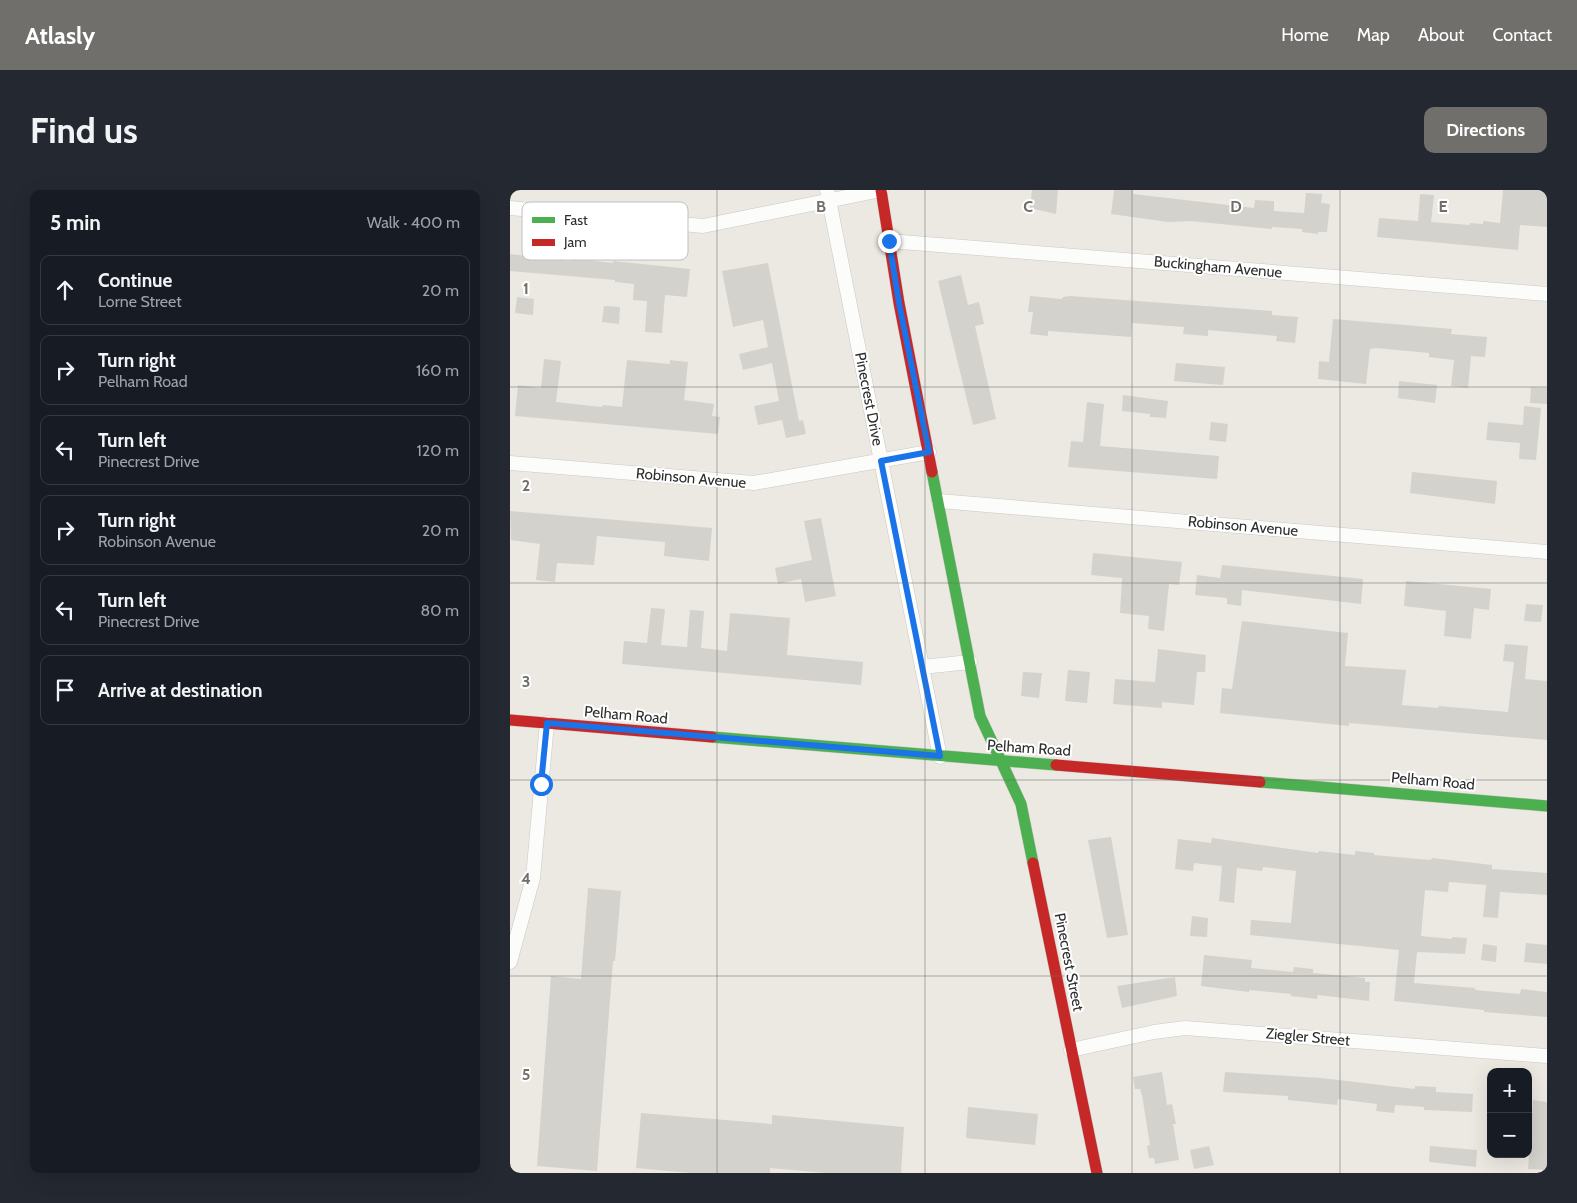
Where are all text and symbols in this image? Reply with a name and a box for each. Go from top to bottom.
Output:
text: Atlasly [25,21,95,50]
text: Home [1281,24,1329,46]
text: Map [1357,24,1390,46]
text: About [1418,24,1464,46]
text: Contact [1492,24,1552,46]
button: Directions [1424,107,1547,153]
text: Find us [30,109,138,152]
text: B [816,197,826,216]
text: C [1023,197,1033,216]
text: D [1230,197,1242,216]
text: E [1438,197,1448,216]
legend [522,202,688,260]
text: 5 min [50,210,101,235]
text: Fast [564,211,588,229]
text: Walk · 400 m [367,213,460,232]
route end [878,230,901,253]
text: Jam [563,233,586,251]
street label: Buckingham Avenue [1153,252,1283,282]
text: Continue [98,269,172,292]
icon: ahead [51,276,79,304]
text: 1 [523,279,529,298]
text: 20 m [422,281,459,300]
text: Lorne Street [98,292,182,311]
text: Turn right [98,349,176,372]
street label: Pinecrest Drive [851,351,887,448]
icon: right [51,356,79,384]
text: 160 m [416,361,459,380]
text: Pelham Road [98,372,188,391]
text: Turn left [98,429,166,452]
icon: left [51,436,79,464]
text: 120 m [417,441,459,460]
text: Pinecrest Drive [98,452,199,471]
street label: Robinson Avenue [635,464,747,492]
text: 2 [522,476,530,495]
text: Turn right [98,509,176,532]
street label: Robinson Avenue [1187,512,1299,540]
icon: right [51,516,79,544]
text: 20 m [422,521,459,540]
text: Robinson Avenue [98,532,216,551]
text: Turn left [98,589,166,612]
icon: left [51,596,79,624]
text: 80 m [421,601,459,620]
text: Pinecrest Drive [98,612,199,631]
text: 3 [522,672,530,691]
icon: arrive [51,676,79,704]
text: Arrive at destination [98,679,262,702]
street label: Pelham Road [583,702,669,728]
street label: Pelham Road [986,736,1072,760]
street label: Pelham Road [1390,768,1476,794]
route start [530,773,553,796]
text: 4 [521,869,531,888]
street label: Pinecrest Street [1051,911,1087,1013]
street label: Ziegler Street [1265,1024,1351,1050]
text: 5 [522,1065,530,1084]
map controls [1487,1068,1532,1158]
button: + [1487,1068,1532,1113]
button: − [1487,1113,1532,1158]

